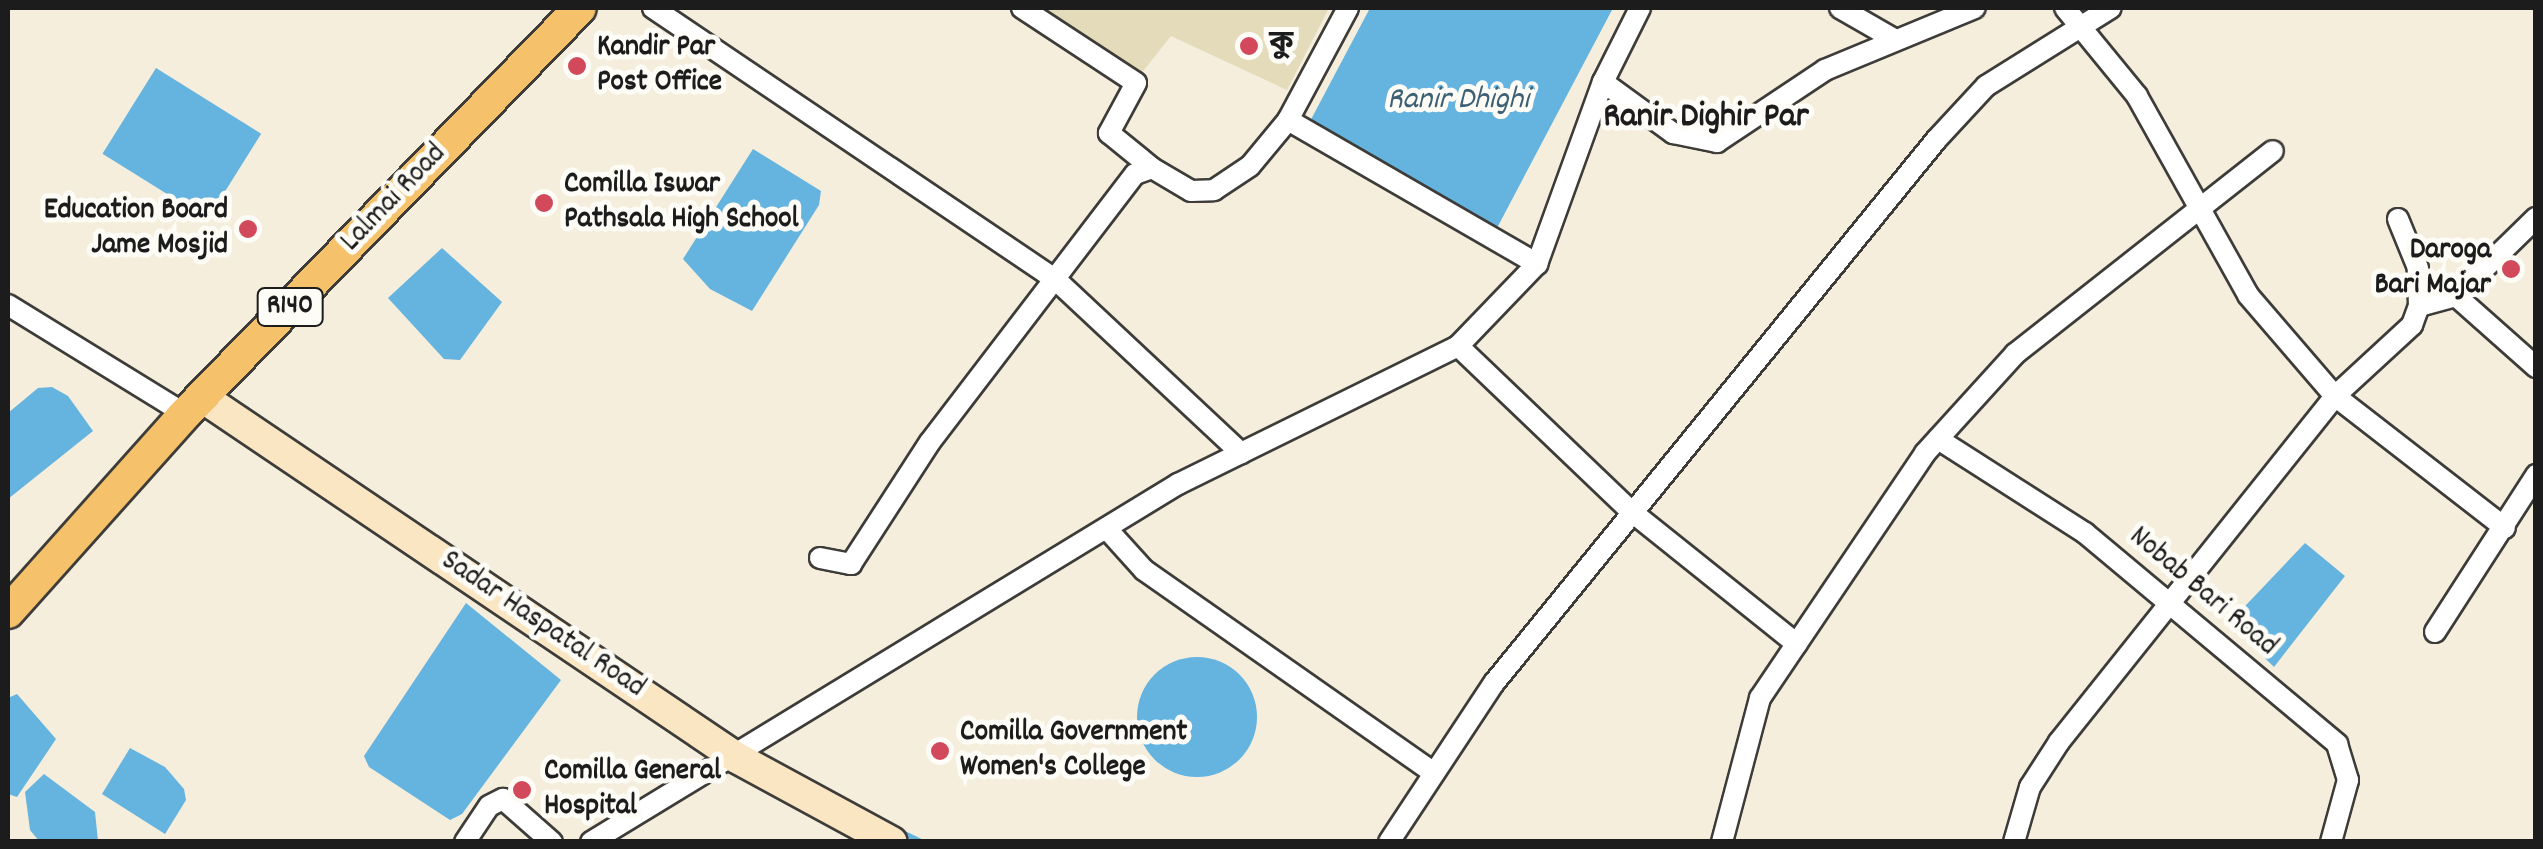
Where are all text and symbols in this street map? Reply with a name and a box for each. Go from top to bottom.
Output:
place label: কু [1269,28,1293,64]
place label: Kandir Par Post Office [597,31,722,102]
marker: কু [1238,35,1260,57]
marker: Kandir Par Post Office [566,55,588,77]
water label: Ranir Dhighi [1387,82,1529,120]
district label: Ranir Dighir Par [1603,97,1809,139]
street label: Lalmai Road [335,137,455,261]
place label: Comilla Iswar Pathsala High School [564,168,799,238]
marker: Comilla Iswar Pathsala High School [533,192,555,214]
place label: Education Board Jame Mosjid [44,194,228,264]
marker: Education Board Jame Mosjid [237,218,259,240]
place label: Daroga Bari Majar [2375,234,2491,304]
marker: Daroga Bari Majar [2500,258,2522,280]
road number: R140 [255,284,325,330]
street label: Nobab Bari Road [2120,520,2284,666]
street label: Sadar Haspatal Road [433,544,651,708]
place label: Comilla Government Women's College [960,716,1187,786]
marker: Comilla Government Women's College [929,740,951,762]
place label: Comilla General Hospital [544,755,721,826]
marker: Comilla General Hospital [509,777,535,803]

